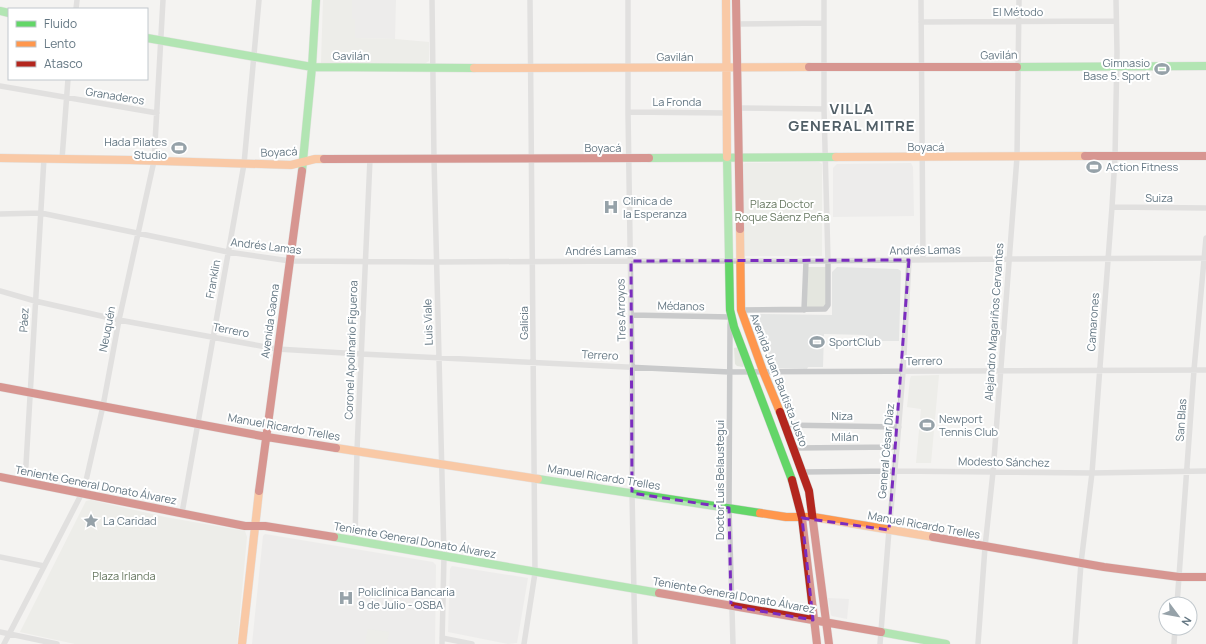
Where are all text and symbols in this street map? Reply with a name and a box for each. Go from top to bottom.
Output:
street label: El Método [993,4,1044,19]
legend [8,8,148,80]
text: Fluido [44,15,77,32]
text: Lento [44,35,76,52]
street label: Gavilán [980,47,1018,62]
street label: Gavilán [332,48,370,63]
street label: Gavilán [656,49,694,64]
text: Atasco [44,55,83,72]
place label: Gimnasio Base 5. Sport [1083,55,1150,83]
sports icon: Gimnasio Base 5. Sport [1153,60,1171,78]
street label: Granaderos [85,83,146,108]
street label: La Fronda [653,94,701,109]
district label: VILLA GENERAL MITRE [788,98,916,136]
place label: Hada Pilates Studio [104,134,167,162]
sports icon: Hada Pilates Studio [170,139,188,157]
street label: Boyacá [908,139,944,154]
street label: Boyacá [585,140,621,155]
street label: Boyacá [260,143,298,160]
sports icon: Action Fitness [1085,158,1103,176]
place label: Action Fitness [1106,159,1178,174]
street label: Suiza [1145,190,1173,205]
place label: Clinica de la Esperanza [623,193,687,221]
park label: Plaza Doctor Roque Sáenz Peña [735,196,829,224]
hospital icon: Clinica de la Esperanza [602,198,620,216]
street label: Andrés Lamas [230,234,303,257]
street label: Andrés Lamas [889,241,961,258]
street label: Alejandro Magariños Cervantes [980,242,1007,402]
street label: Andrés Lamas [565,243,637,258]
street label: Franklin [202,258,223,299]
street label: Tres Arroyos [612,278,629,342]
street label: Coronel Apolinario Figueroa [341,280,360,420]
street label: Avenida Gaona [257,283,282,359]
street label: Camarones [1083,292,1102,352]
street label: Luis Viale [419,298,436,346]
street label: Médanos [657,298,705,313]
street label: Neuquén [95,305,118,353]
street label: Galicia [516,306,531,340]
street label: Páez [15,307,32,333]
street label: Avenida Juan Bautista Justo [747,311,812,449]
street label: Terrero [212,319,251,340]
sports icon: SportClub [808,333,826,351]
place label: SportClub [829,334,881,349]
street label: Terrero [581,346,619,363]
street label: Terrero [905,353,943,368]
street label: San Blas [1172,398,1189,442]
street label: General César Díaz [874,402,897,499]
street label: Niza [831,408,853,423]
street label: Manuel Ricardo Trelles [227,409,342,444]
place label: Newport Tennis Club [939,411,999,439]
sports icon: Newport Tennis Club [918,416,936,434]
street label: Doctor Luis Belaustegui [712,420,727,540]
street label: Milán [831,429,859,444]
street label: Modesto Sánchez [958,453,1050,470]
street label: Manuel Ricardo Trelles [547,460,662,493]
street label: Teniente General Donato Álvarez [14,461,179,508]
street label: Manuel Ricardo Trelles [867,507,982,542]
place icon: La Caridad [82,512,100,530]
place label: La Caridad [103,513,157,528]
street label: Teniente General Donato Álvarez [333,518,498,561]
park label: Plaza Irlanda [92,568,156,583]
street label: Teniente General Donato Álvarez [652,573,817,616]
place label: Policlínica Bancaria 9 de Julio - OSBA [358,584,455,612]
hospital icon: Policlínica Bancaria 9 de Julio - OSBA [337,589,355,607]
north arrow [1158,596,1198,636]
text: N [1178,614,1195,629]

